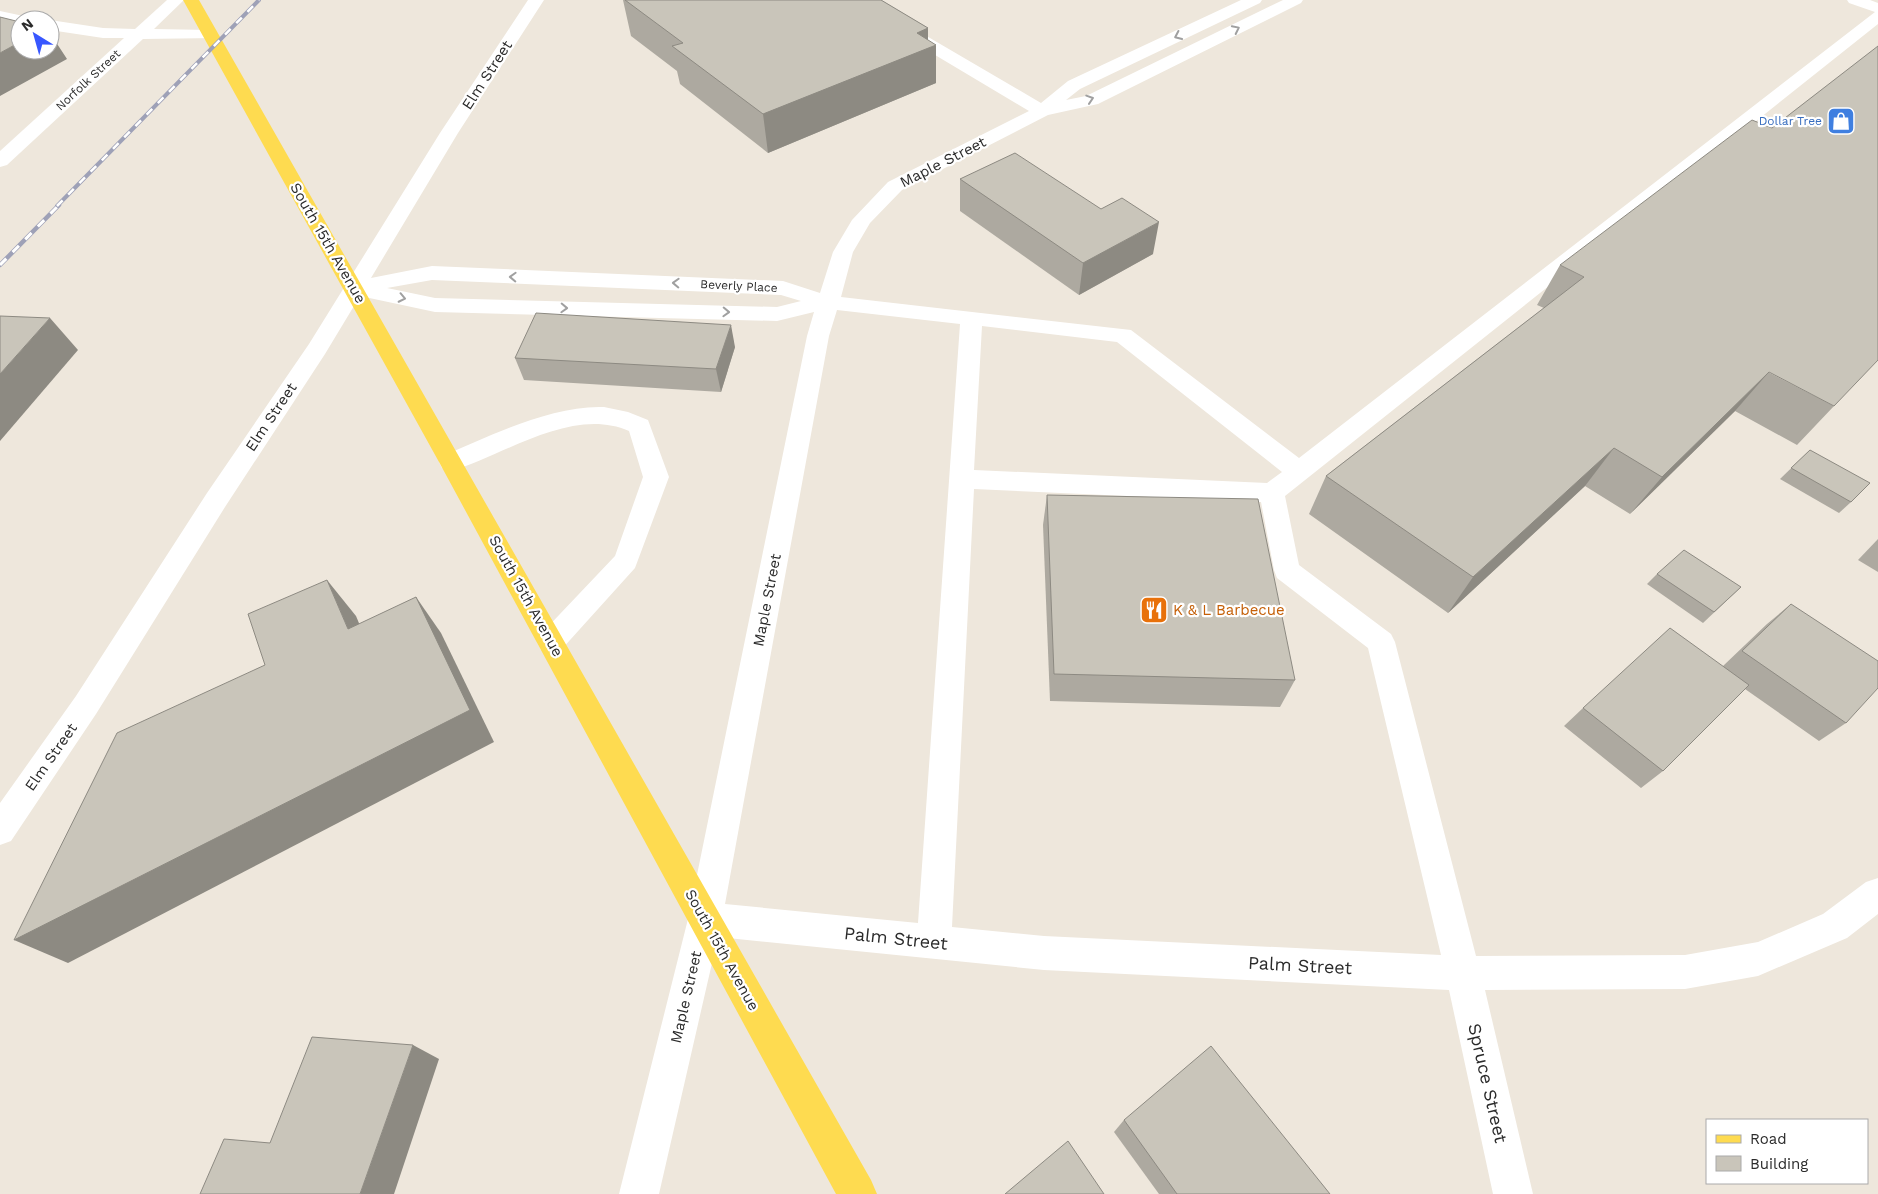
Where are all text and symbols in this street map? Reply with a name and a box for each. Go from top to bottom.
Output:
north arrow [10,10,60,60]
text: N [18,15,36,34]
one-way arrow [1231,25,1240,35]
one-way arrow [1174,30,1183,40]
street label: Elm Street [458,36,516,113]
street label: Norfolk Street [53,47,123,113]
one-way arrow [1085,95,1093,105]
shop icon: Dollar Tree [1826,106,1856,136]
place label: Dollar Tree [1759,114,1822,128]
street label: Maple Street [897,132,990,191]
street label: South 15th Avenue [286,180,370,306]
one-way arrow [509,271,517,282]
street label: Beverly Place [700,277,778,295]
one-way arrow [672,278,680,289]
one-way arrow [397,292,406,303]
one-way arrow [560,303,568,313]
one-way arrow [722,307,730,318]
street label: Elm Street [242,379,301,455]
street label: South 15th Avenue [485,532,567,660]
street label: Maple Street [749,551,785,648]
restaurant icon: K & L Barbecue [1139,595,1169,625]
place label: K & L Barbecue [1173,601,1285,619]
street label: Elm Street [21,719,81,794]
street label: South 15th Avenue [681,886,763,1014]
street label: Palm Street [843,922,949,954]
street label: Maple Street [667,948,706,1045]
street label: Palm Street [1247,952,1353,978]
street label: Spruce Street [1464,1021,1512,1145]
legend [1706,1119,1868,1184]
text: Road [1750,1130,1787,1148]
text: Building [1750,1155,1808,1173]

